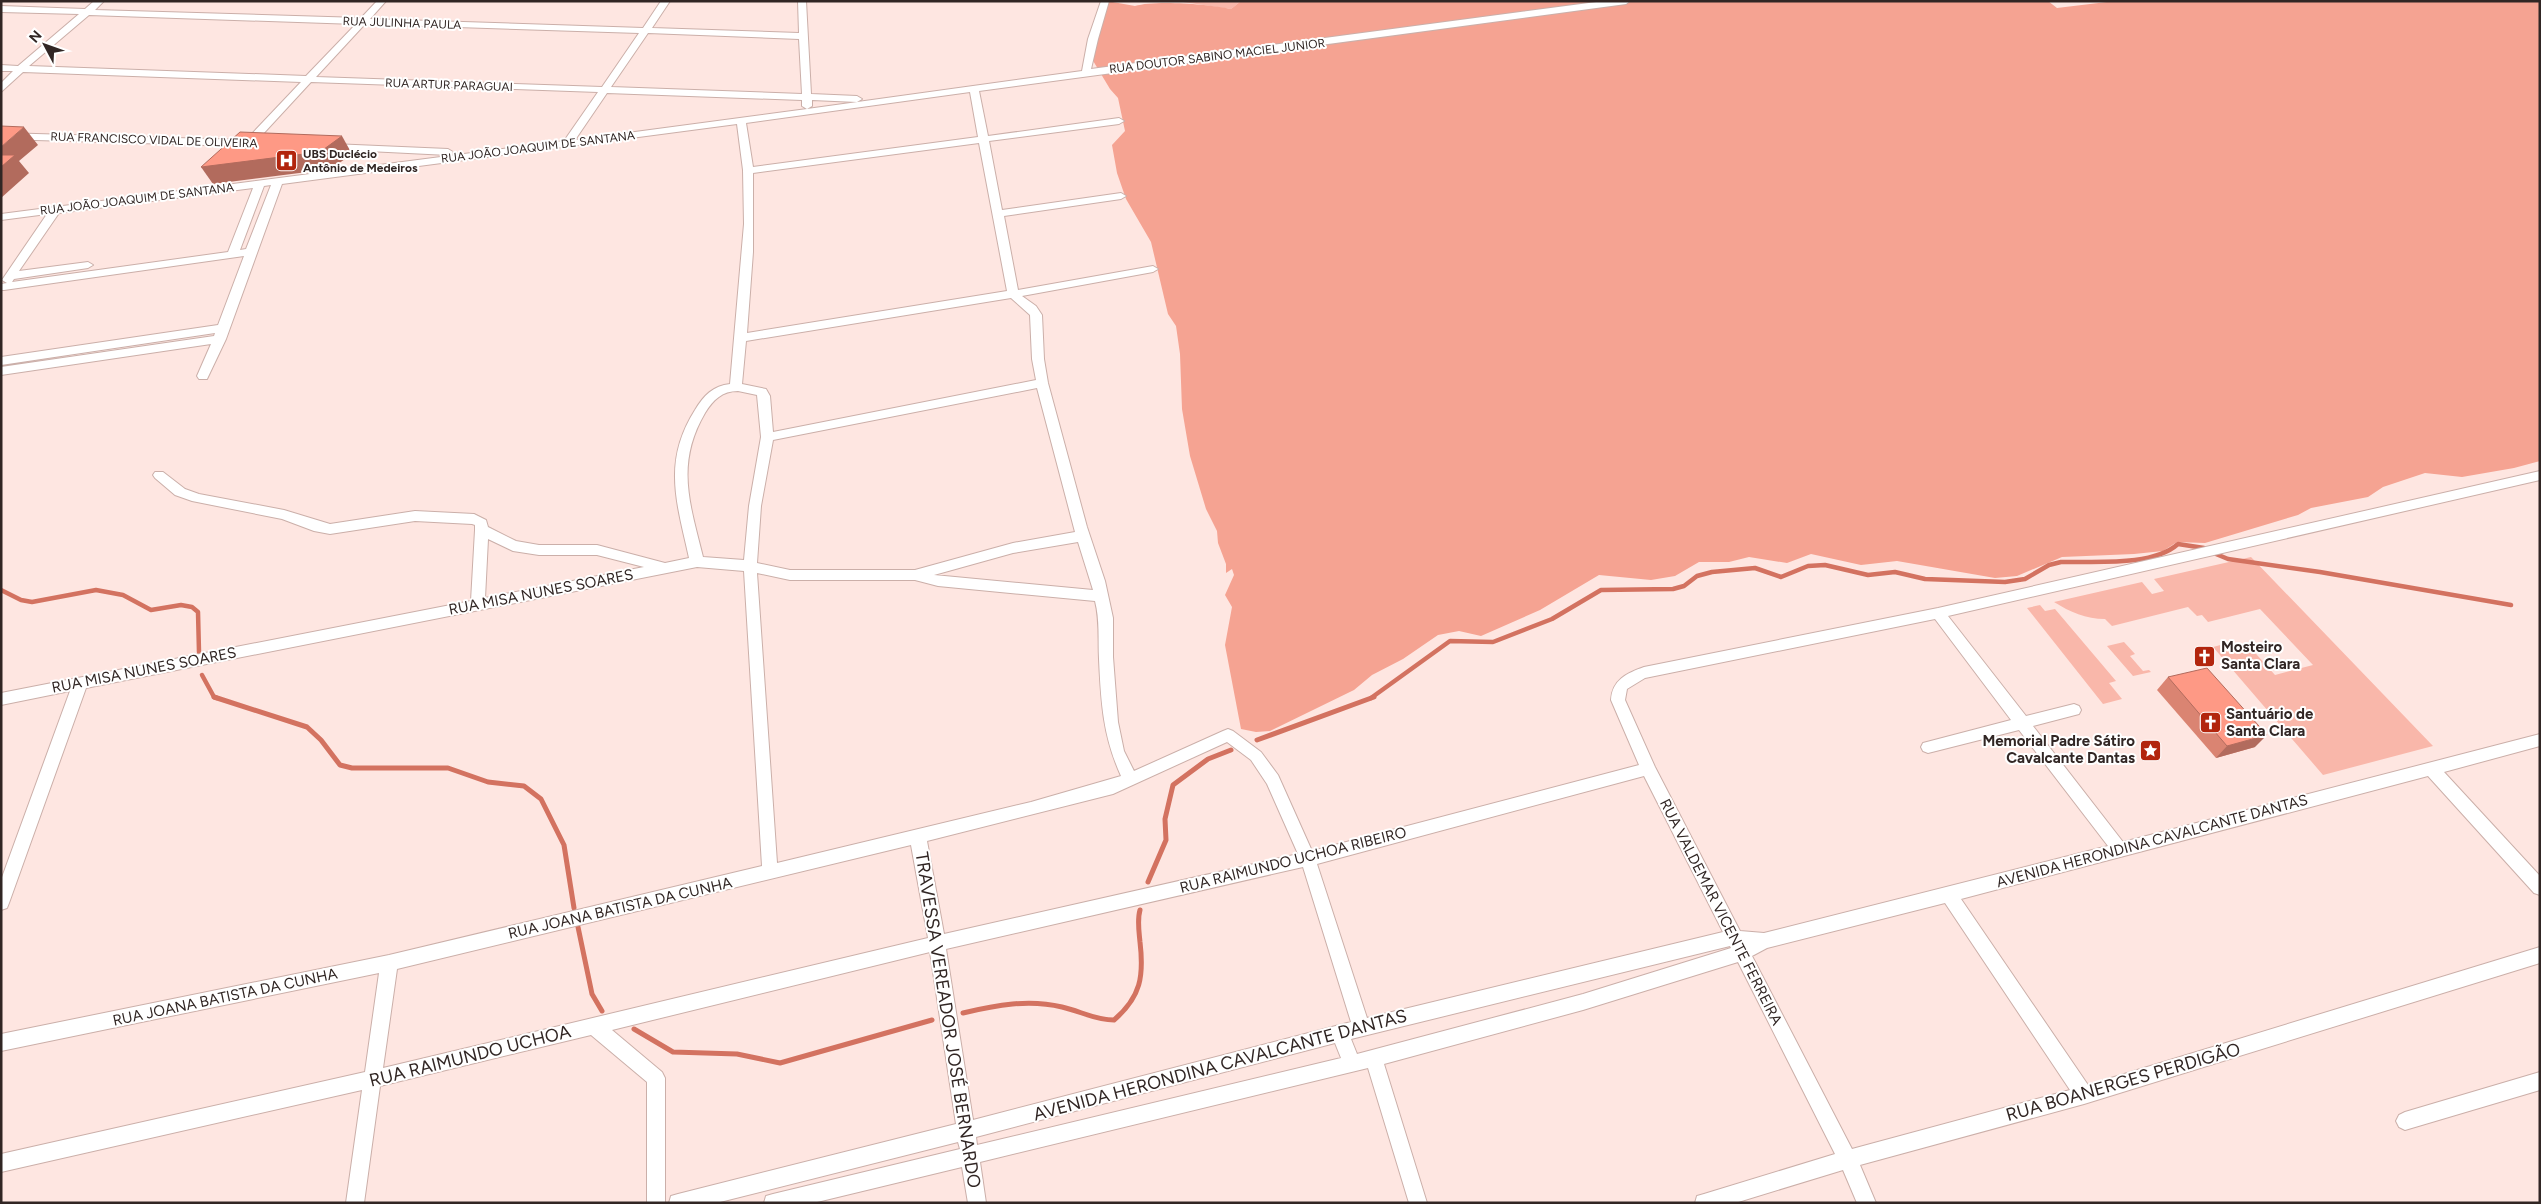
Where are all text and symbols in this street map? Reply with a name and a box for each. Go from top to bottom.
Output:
street label: RUA JULINHA PAULA [343,14,461,32]
north arrow [20,20,70,70]
text: N [26,27,46,46]
street label: RUA DOUTOR SABINO MACIEL JUNIOR [1108,36,1326,76]
street label: RUA ARTUR PARAGUAI [385,76,513,94]
street label: RUA JOÃO JOAQUIM DE SANTANA [440,128,636,166]
street label: RUA FRANCISCO VIDAL DE OLIVEIRA [50,129,258,151]
place label: UBS Duclécio Antônio de Medeiros [303,147,418,175]
hospital icon: UBS Duclécio Antônio de Medeiros [275,149,299,173]
street label: RUA JOÃO JOAQUIM DE SANTANA [39,180,235,218]
street label: RUA MISA NUNES SOARES [447,565,635,619]
place label: Mosteiro Santa Clara [2221,638,2300,673]
street label: RUA MISA NUNES SOARES [50,643,238,697]
church icon: Mosteiro Santa Clara [2193,644,2217,668]
place label: Santuário de Santa Clara [2226,705,2314,740]
church icon: Santuário de Santa Clara [2198,711,2222,735]
place label: Memorial Padre Sátiro Cavalcante Dantas [1982,732,2135,767]
place icon: Memorial Padre Sátiro Cavalcante Dantas [2139,738,2163,762]
street label: AVENIDA HERONDINA CAVALCANTE DANTAS [1994,791,2310,891]
street label: RUA VALDEMAR VICENTE FERREIRA [1656,796,1786,1028]
street label: RUA RAIMUNDO UCHOA RIBEIRO [1178,823,1408,897]
street label: TRAVESSA VEREADOR JOSÉ BERNARDO [911,850,985,1190]
street label: RUA JOANA BATISTA DA CUNHA [506,873,734,943]
street label: RUA JOANA BATISTA DA CUNHA [111,964,339,1030]
street label: AVENIDA HERONDINA CAVALCANTE DANTAS [1031,1004,1409,1126]
street label: RUA RAIMUNDO UCHOA [367,1020,573,1092]
street label: RUA BOANERGES PERDIGÃO [2003,1038,2243,1126]

